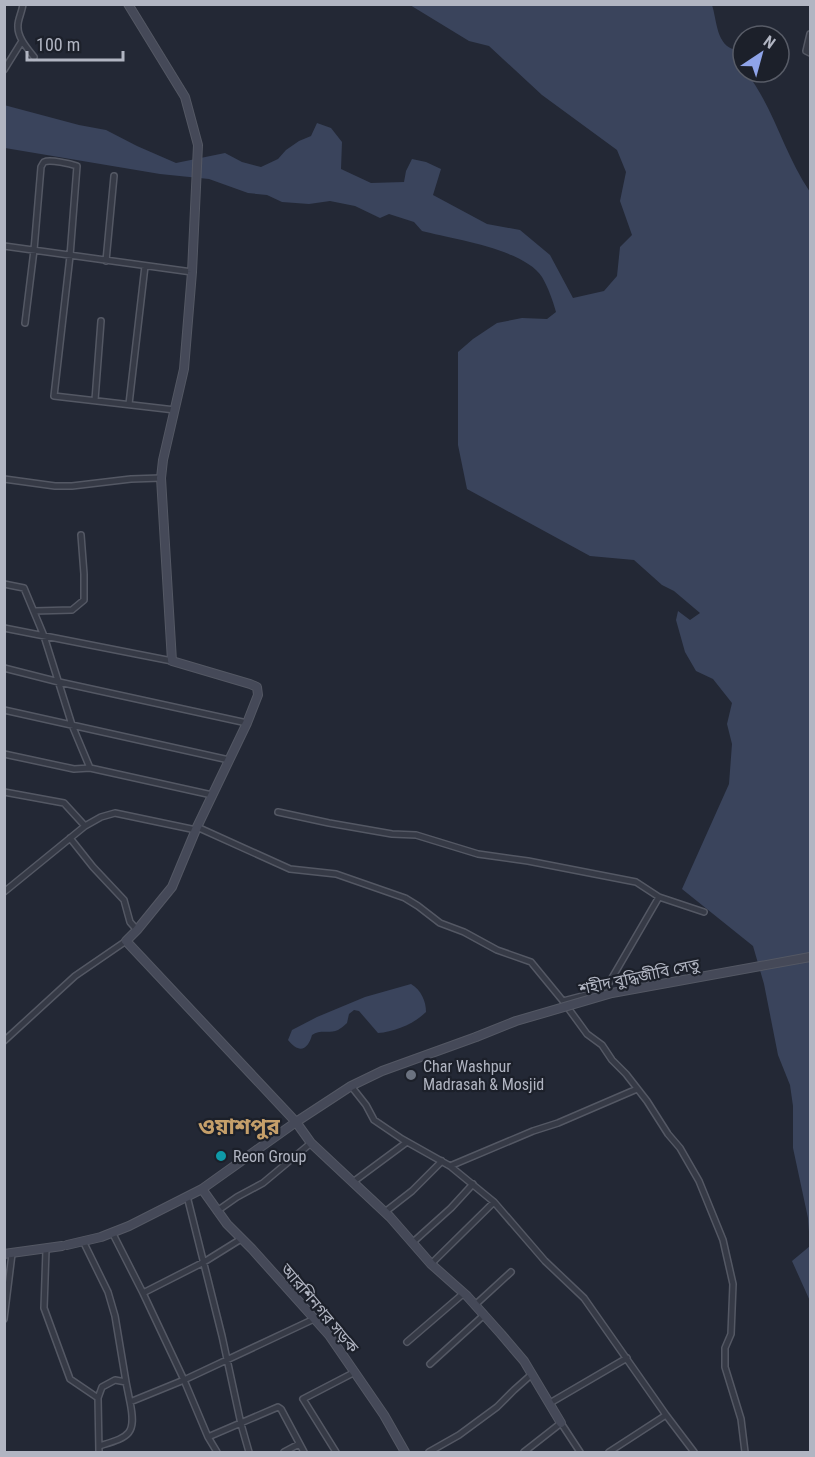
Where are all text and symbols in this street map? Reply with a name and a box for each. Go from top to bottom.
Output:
scale bar [27,24,123,62]
north arrow [731,24,791,84]
text: N [760,32,779,53]
text: 100 m [36,34,80,55]
street label: শহীদ বুদ্ধিজীবি সেতু [576,954,702,999]
place label: Char Washpur Madrasah & Mosjid [423,1057,544,1094]
marker: Char Washpur Madrasah & Mosjid [404,1068,418,1082]
district label: ওয়াশপুর [198,1114,281,1140]
place label: Reon Group [233,1147,306,1166]
marker: Reon Group [214,1149,228,1163]
street label: আরশিনগর সড়ক [276,1259,363,1358]

